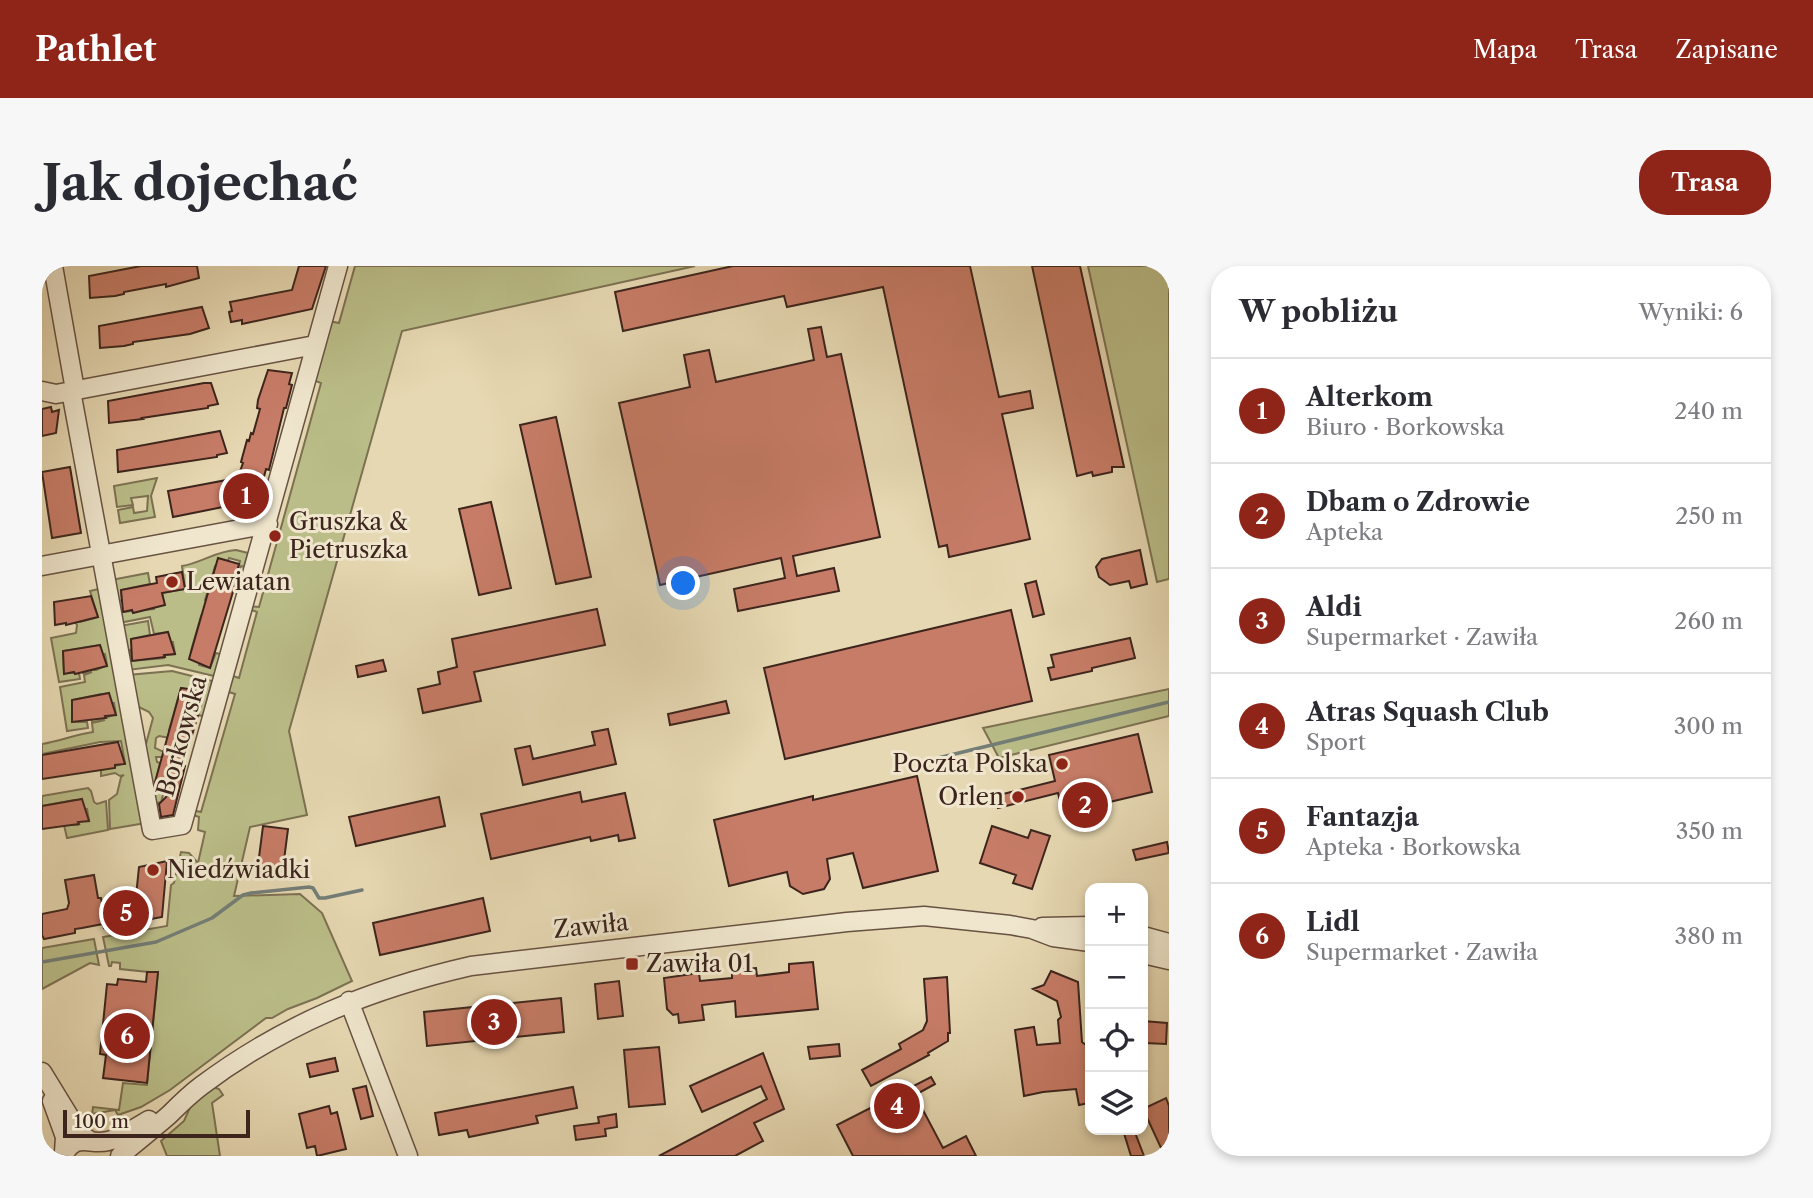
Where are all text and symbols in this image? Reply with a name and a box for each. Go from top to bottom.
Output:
text: Pathlet [35,29,157,70]
text: Mapa [1473,35,1537,64]
text: Trasa [1575,35,1637,64]
text: Zapisane [1675,35,1778,64]
button: Trasa [1639,150,1771,215]
text: Jak dojechać [42,152,358,213]
text: W pobliżu [1239,293,1398,330]
text: Wyniki: 6 [1638,298,1743,326]
text: Alterkom [1306,381,1433,413]
text: 1 [1257,397,1267,425]
text: 240 m [1674,397,1743,425]
text: Biuro · Borkowska [1306,413,1505,441]
pin: 1 [223,470,269,522]
text: Dbam o Zdrowie [1306,486,1530,518]
text: 2 [1255,502,1269,530]
text: 250 m [1675,502,1743,530]
place label: Gruszka & Pietruszka [289,507,408,564]
text: Apteka [1306,518,1383,546]
marker: Gruszka & Pietruszka [267,528,283,544]
your location [666,566,700,600]
place label: Lewiatan [186,567,291,596]
marker: Lewiatan [164,574,180,590]
text: Aldi [1306,591,1362,623]
text: 3 [1256,607,1269,635]
text: 260 m [1674,607,1743,635]
text: Supermarket · Zawiła [1306,623,1538,651]
street label: Borkowska [150,672,213,800]
text: Atras Squash Club [1306,696,1549,728]
text: 4 [1255,712,1269,740]
text: 300 m [1674,712,1743,740]
text: Sport [1306,728,1366,756]
place label: Poczta Polska [892,749,1048,778]
marker: Poczta Polska [1054,756,1070,772]
pin: 2 [1062,779,1108,831]
place label: Orlen [938,782,1004,811]
marker: Orlen [1010,789,1026,805]
text: Fantazja [1306,801,1419,833]
text: 5 [1256,817,1268,845]
text: 350 m [1676,817,1743,845]
text: Apteka · Borkowska [1306,833,1521,861]
place label: Niedźwiadki [167,855,310,884]
marker: Niedźwiadki [145,862,161,878]
map controls [1085,883,1148,1135]
button: + [1085,883,1148,946]
pin: 5 [103,887,149,939]
text: Lidl [1306,906,1360,938]
street label: Zawiła [552,907,630,944]
text: 6 [1255,922,1269,950]
text: 380 m [1675,922,1743,950]
text: Supermarket · Zawiła [1306,938,1538,966]
button: − [1085,946,1148,1009]
place label: Zawiła 01 [646,949,753,978]
marker: Zawiła 01 [624,956,640,972]
pin: 3 [471,996,517,1048]
button: locate [1085,1009,1148,1072]
pin: 6 [104,1010,150,1062]
button: layers [1085,1072,1148,1135]
pin: 4 [874,1080,920,1132]
scale bar [63,1107,250,1139]
text: 100 m [74,1110,129,1133]

